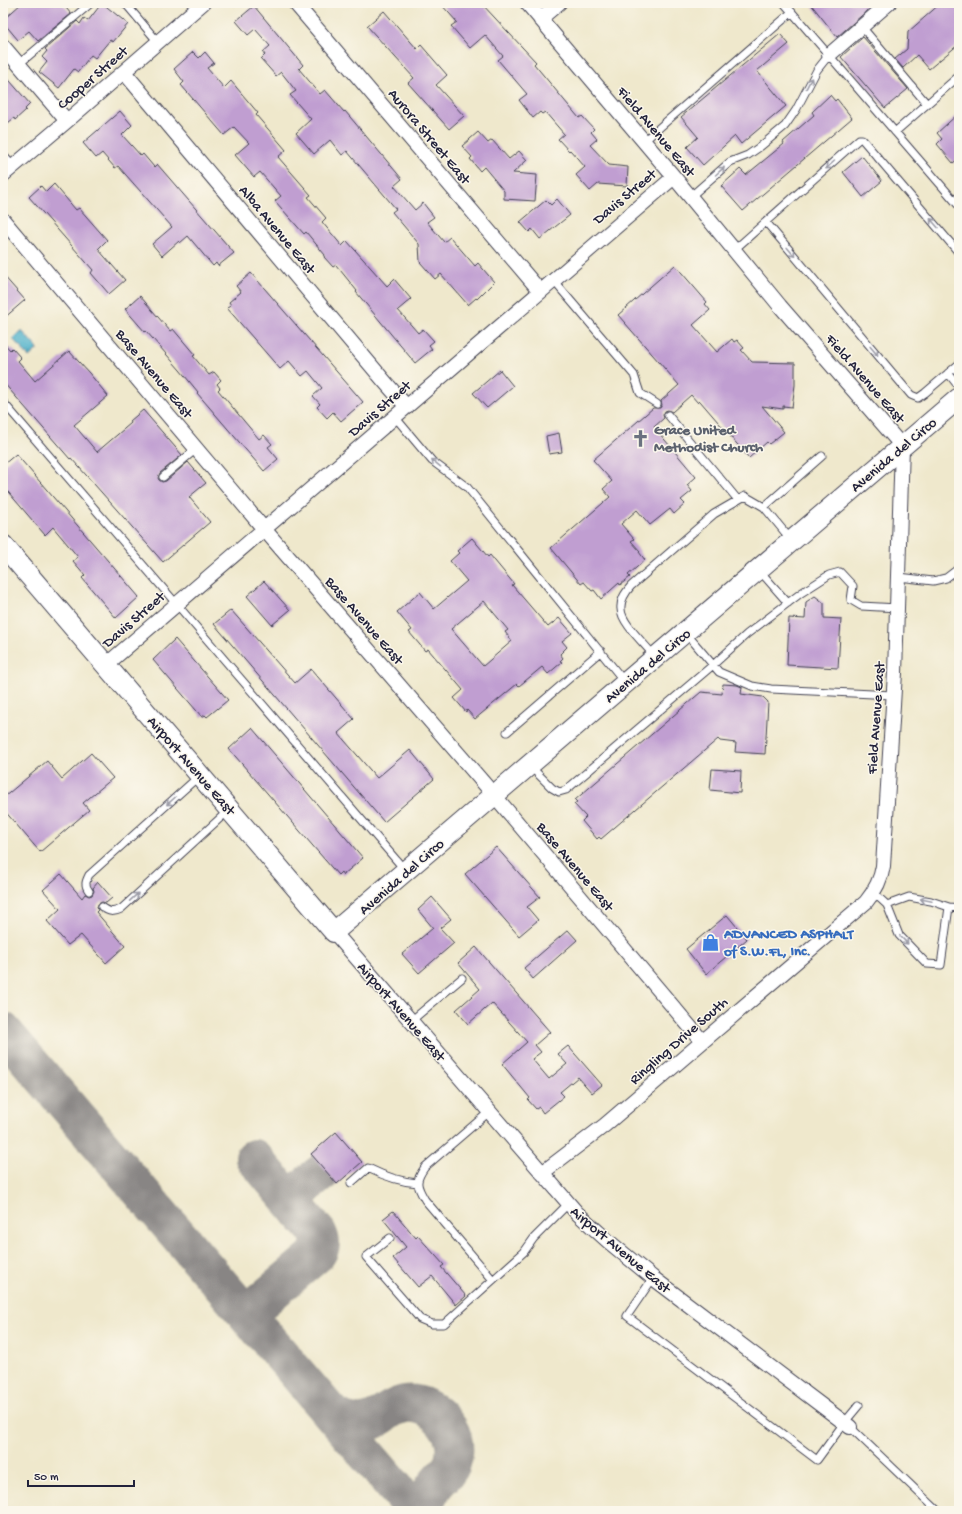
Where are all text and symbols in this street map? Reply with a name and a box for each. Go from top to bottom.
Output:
street label: Cooper Street [54,42,134,114]
one-way arrow [806,77,814,89]
street label: Field Avenue East [612,83,700,183]
street label: Aurora Street East [383,86,475,190]
one-way arrow [825,160,835,169]
street label: Davis Street [589,165,662,230]
one-way arrow [714,167,725,176]
street label: Alba Avenue East [234,182,320,280]
one-way arrow [929,218,938,228]
one-way arrow [786,246,795,257]
street label: Base Avenue East [110,325,197,424]
street label: Field Avenue East [820,330,909,429]
one-way arrow [870,346,879,357]
street label: Davis Street [345,376,417,442]
street label: Avenida del Circo [847,414,941,497]
place label: Grace United Methodist Church [654,422,763,457]
church icon: Grace United Methodist Church [631,428,651,448]
one-way arrow [431,459,441,468]
street label: Base Avenue East [320,573,408,670]
street label: Davis Street [99,587,171,653]
street label: Avenida del Circo [601,625,695,708]
street label: Field Avenue East [864,660,890,776]
street label: Airport Avenue East [143,713,240,821]
one-way arrow [166,796,176,806]
street label: Base Avenue East [531,818,618,917]
street label: Avenida del Circo [356,835,449,919]
one-way arrow [129,892,139,902]
one-way arrow [920,896,933,904]
place label: ADVANCED ASPHALT of S.W.FL, Inc. [723,926,854,961]
shop icon: ADVANCED ASPHALT of S.W.FL, Inc. [701,932,721,952]
one-way arrow [899,935,909,945]
street label: Airport Avenue East [353,959,450,1067]
street label: Ringling Drive South [626,994,732,1089]
street label: Airport Avenue East [566,1203,675,1299]
scale bar [28,1462,134,1488]
text: 50 m [34,1471,59,1485]

